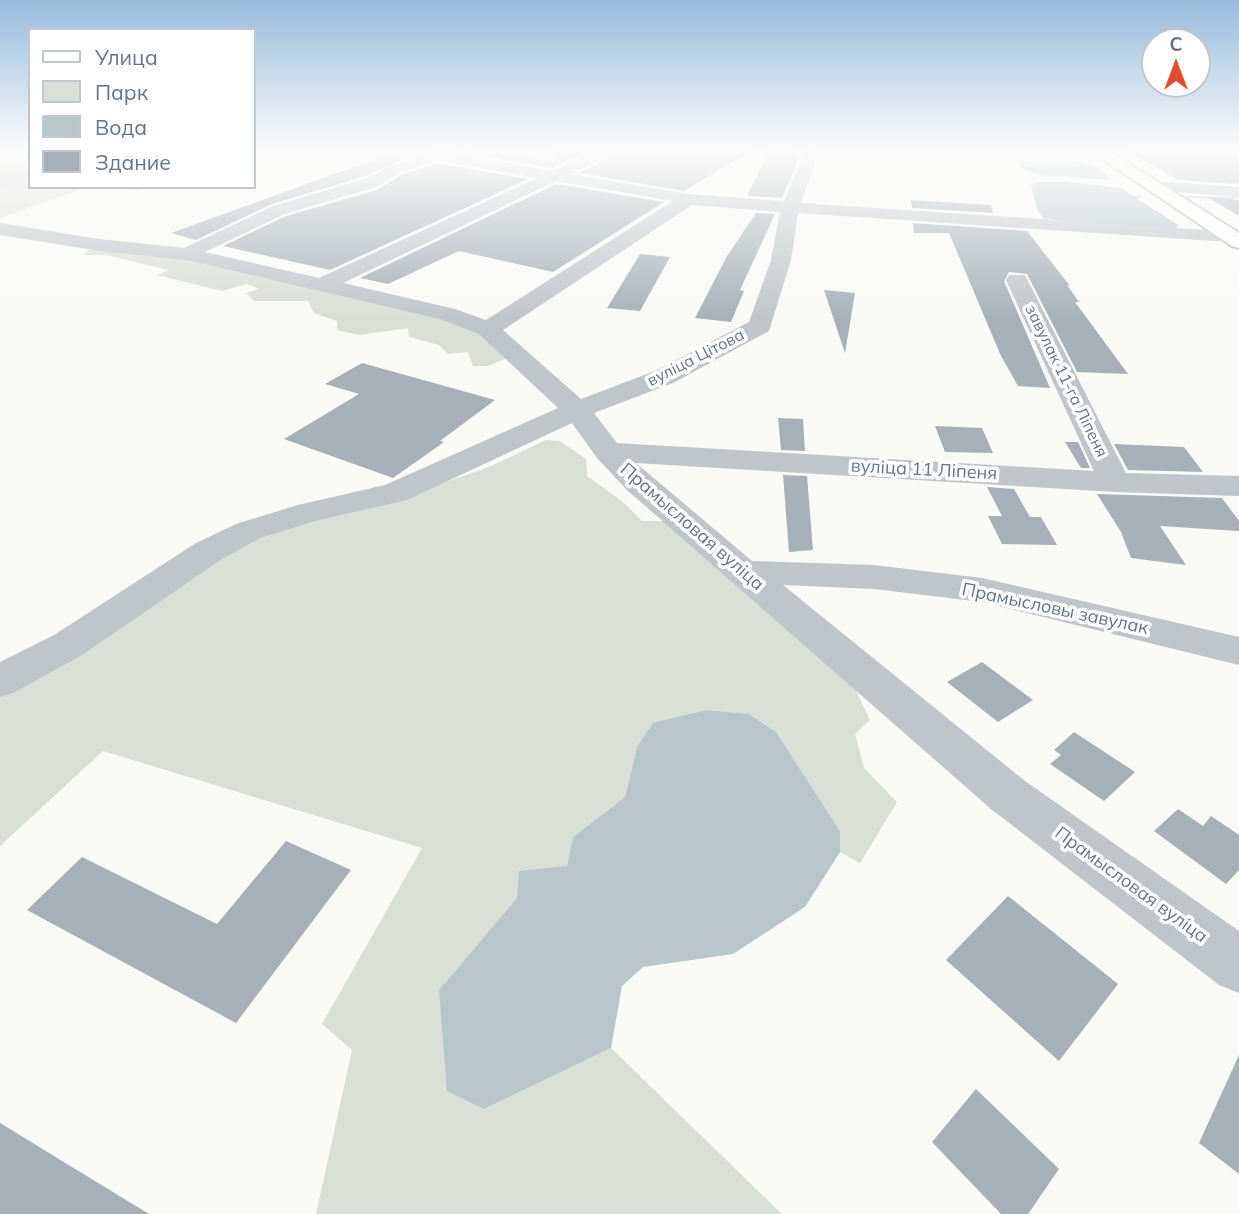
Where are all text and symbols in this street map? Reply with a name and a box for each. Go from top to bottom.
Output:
legend [28,28,256,189]
north arrow [1141,28,1211,98]
text: С [1169,32,1183,56]
text: Улица [95,44,158,70]
text: Парк [95,79,148,105]
text: Вода [95,114,147,140]
text: Здание [95,149,171,175]
street label: завулак 11-га Ліпеня [1021,302,1111,460]
street label: вуліца Цітова [644,325,748,391]
street label: вуліца 11 Ліпеня [850,455,998,485]
street label: Прамысловая вуліца [616,459,768,595]
street label: Прамысловы завулак [960,579,1150,639]
street label: Прамысловая вуліца [1051,822,1211,948]

